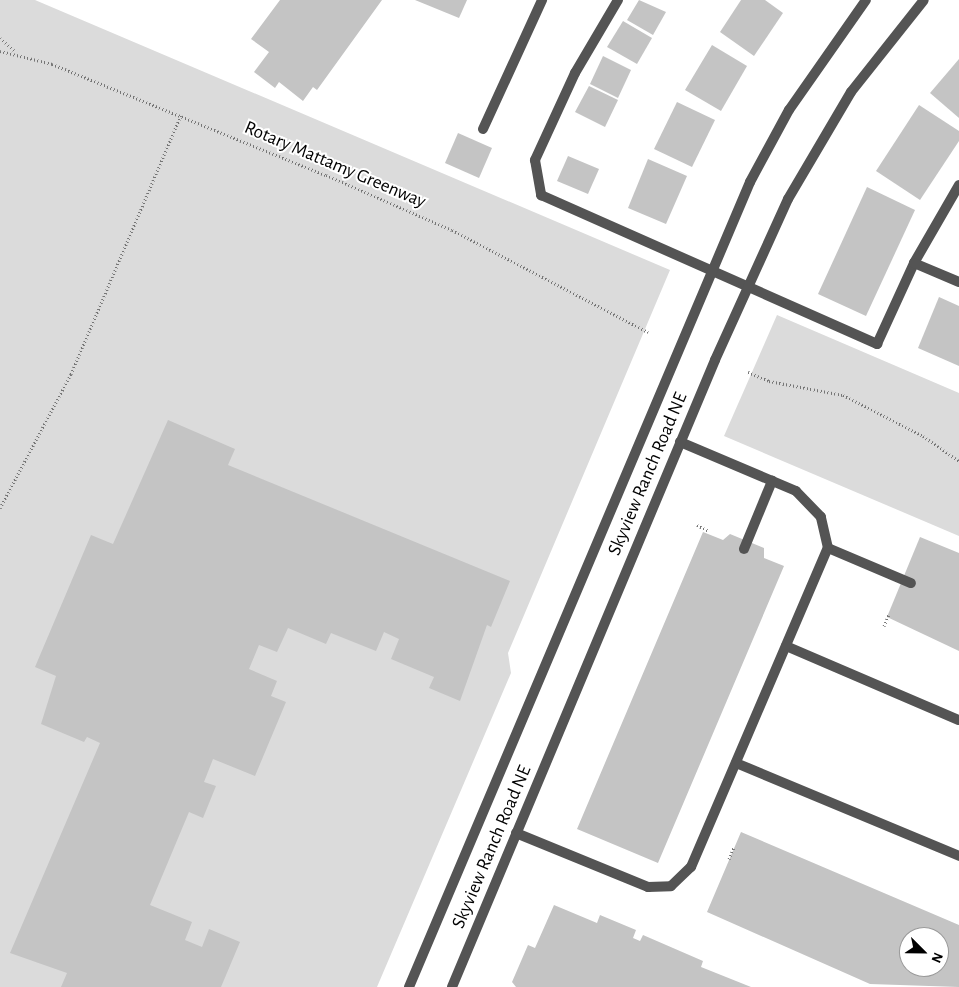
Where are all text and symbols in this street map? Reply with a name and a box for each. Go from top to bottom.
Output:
street label: Rotary Mattamy Greenway [241,116,429,214]
street label: Skyview Ranch Road NE [603,389,693,559]
street label: Skyview Ranch Road NE [447,762,537,932]
north arrow [899,927,949,977]
text: N [929,950,945,965]

